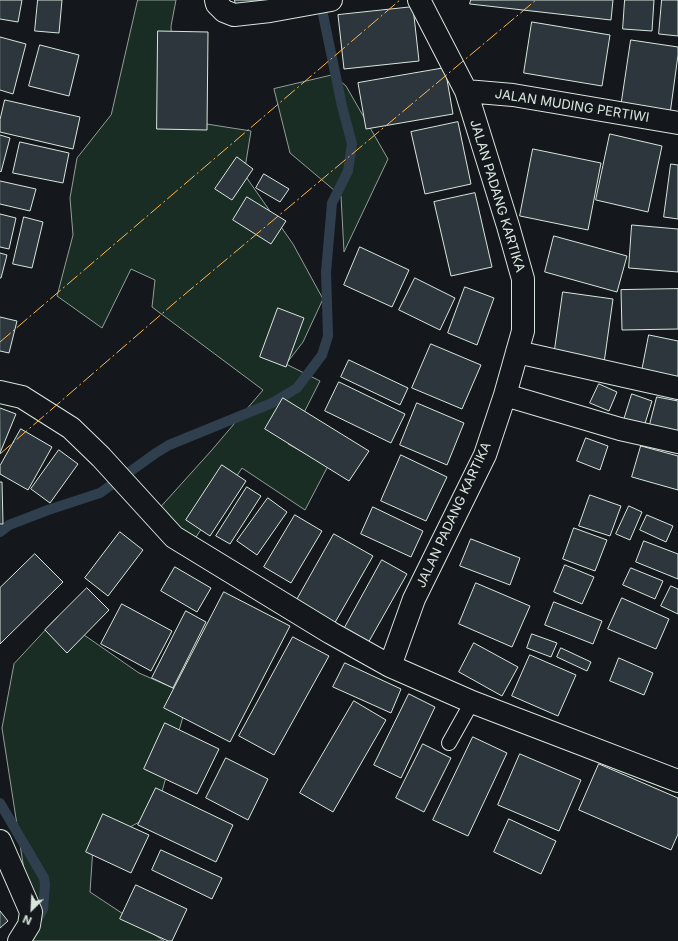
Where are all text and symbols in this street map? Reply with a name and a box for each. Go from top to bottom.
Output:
street label: JALAN MUDING PERTIWI [494,86,650,126]
street label: JALAN PADANG KARTIKA [466,118,528,274]
street label: JALAN PADANG KARTIKA [413,440,495,590]
north arrow [12,889,52,929]
text: N [20,912,34,928]

